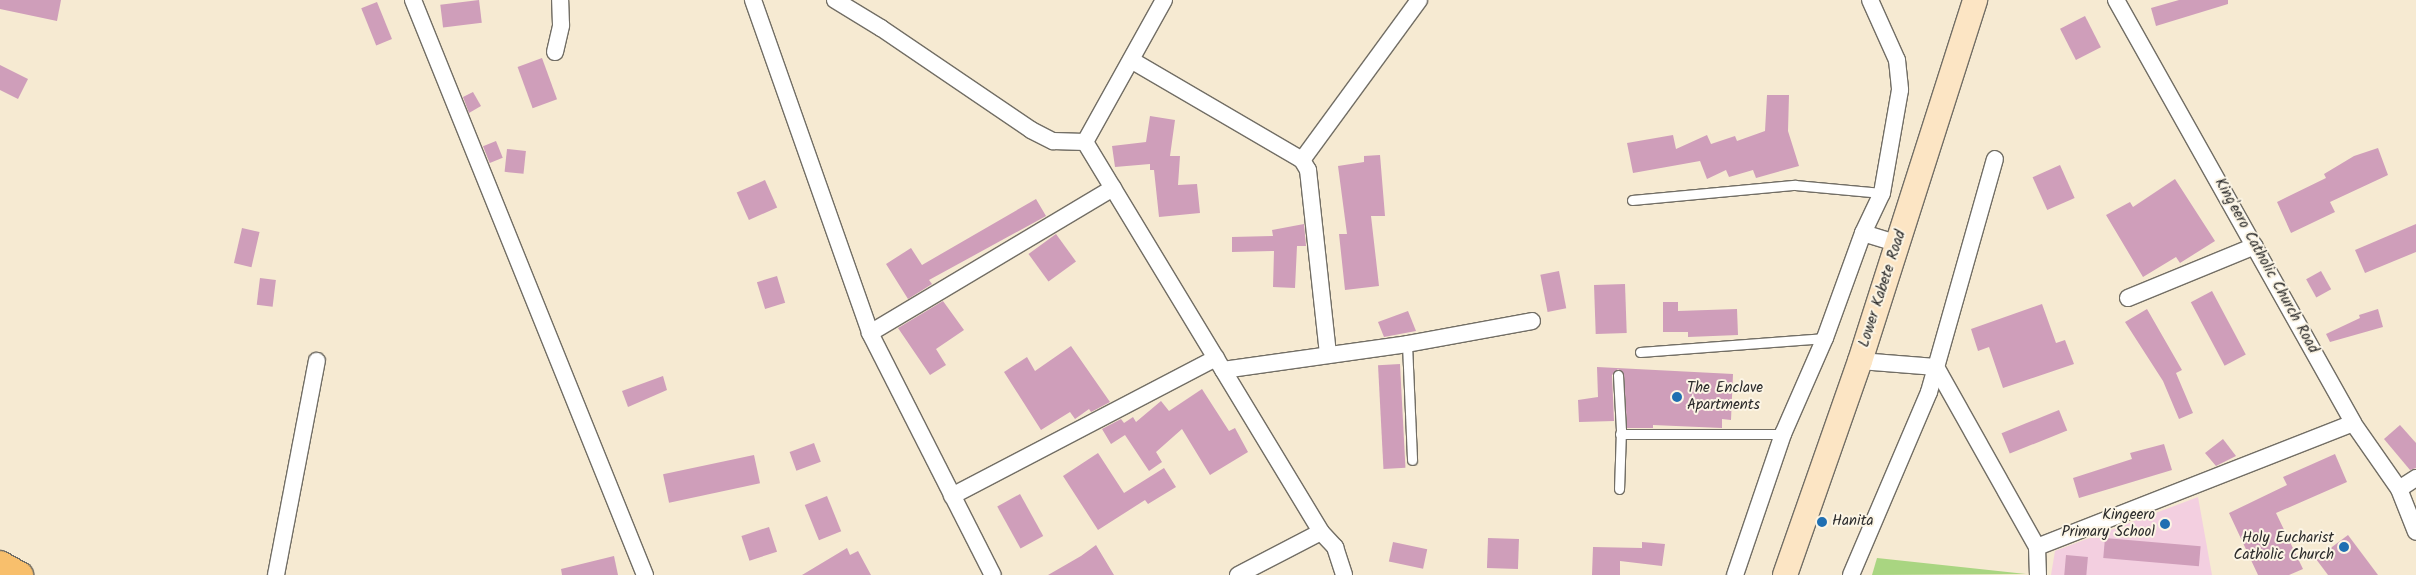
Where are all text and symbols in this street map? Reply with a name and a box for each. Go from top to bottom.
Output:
street label: King'eero Catholic Church Road [2210,175,2322,357]
street label: Lower Kabete Road [1856,228,1910,350]
place label: The Enclave Apartments [1687,379,1763,414]
marker: The Enclave Apartments [1671,391,1683,403]
place label: Kingeero Primary School [2061,506,2155,541]
place label: Hanita [1832,513,1873,531]
marker: Hanita [1816,516,1828,528]
marker: Kingeero Primary School [2159,518,2171,530]
place label: Holy Eucharist Catholic Church [2233,529,2334,564]
marker: Holy Eucharist Catholic Church [2338,541,2350,553]

